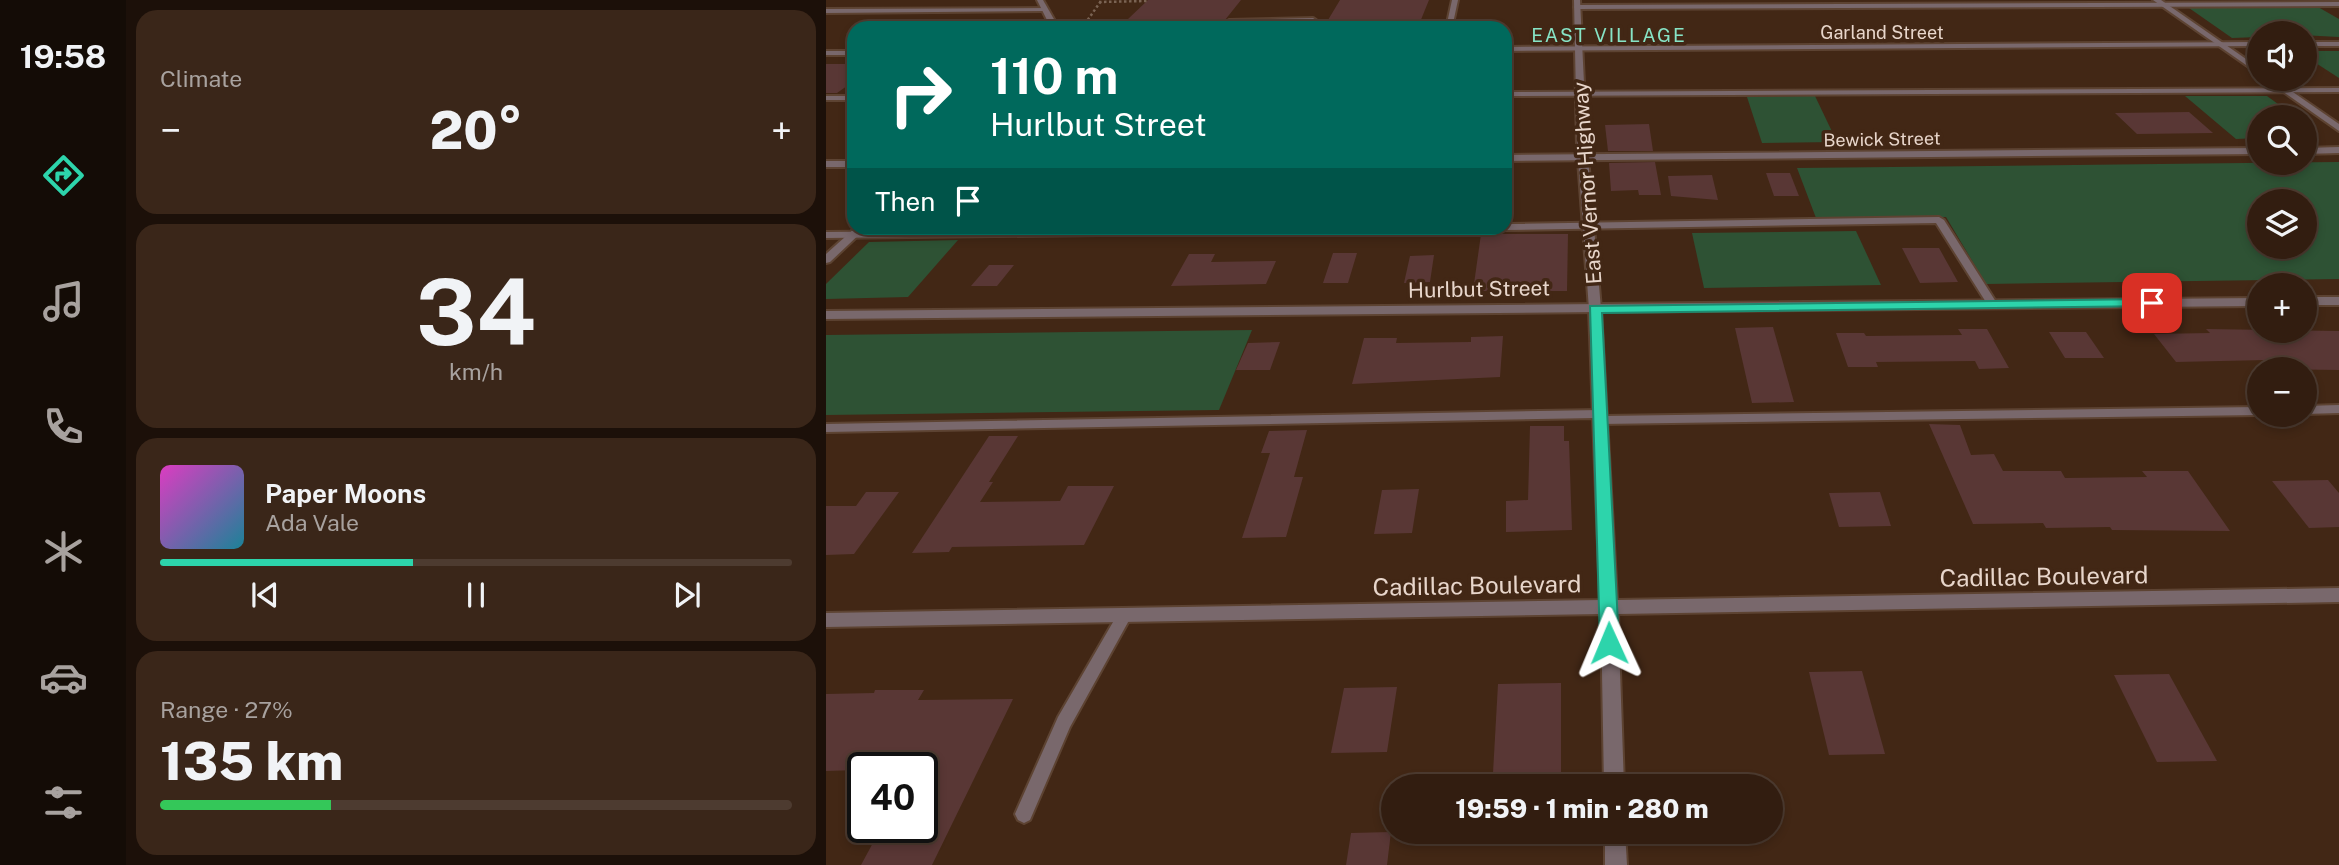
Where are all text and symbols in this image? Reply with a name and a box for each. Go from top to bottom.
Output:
map controls [2247,21,2317,427]
button: sound [2247,21,2317,91]
street label: Garland Street [1820,22,1944,43]
district label: EAST VILLAGE [1531,24,1687,46]
text: 19:58 [20,38,106,75]
text: 110 m [990,47,1118,105]
icon: right [875,49,966,140]
text: Climate [160,65,242,92]
street label: East Vernor Highway [1567,81,1607,285]
text: 20° [429,100,523,161]
button: search [2247,105,2317,175]
text: Hurlbut Street [990,106,1207,143]
text: − [160,108,181,153]
text: + [771,108,792,153]
street label: Bewick Street [1823,127,1941,151]
icon: directions [39,151,88,200]
icon: arrive [949,182,987,220]
text: Then [875,186,935,217]
button: layers [2247,189,2317,259]
text: 34 [416,259,536,365]
pin [2122,273,2182,333]
button: + [2247,273,2317,343]
street label: Hurlbut Street [1408,275,1550,303]
icon: music [39,277,88,326]
icon: arrive [2133,284,2171,322]
button: − [2247,357,2317,427]
text: km/h [449,358,503,385]
icon: phone [39,402,88,451]
text: Paper Moons [265,478,426,509]
text: Ada Vale [265,509,359,536]
icon: climate [39,527,88,576]
street label: Cadillac Boulevard [1939,560,2149,592]
street label: Cadillac Boulevard [1372,569,1582,601]
icon: previous [246,576,284,614]
icon: pause [457,576,495,614]
icon: next [668,576,706,614]
position arrow [1572,606,1646,680]
icon: car [39,653,88,702]
text: Range · 27% [160,696,293,723]
text: 135 km [160,731,343,792]
speed limit sign: 40 [847,752,938,843]
icon: filters [39,778,88,827]
text: 19:59 · 1 min · 280 m [1455,793,1709,824]

